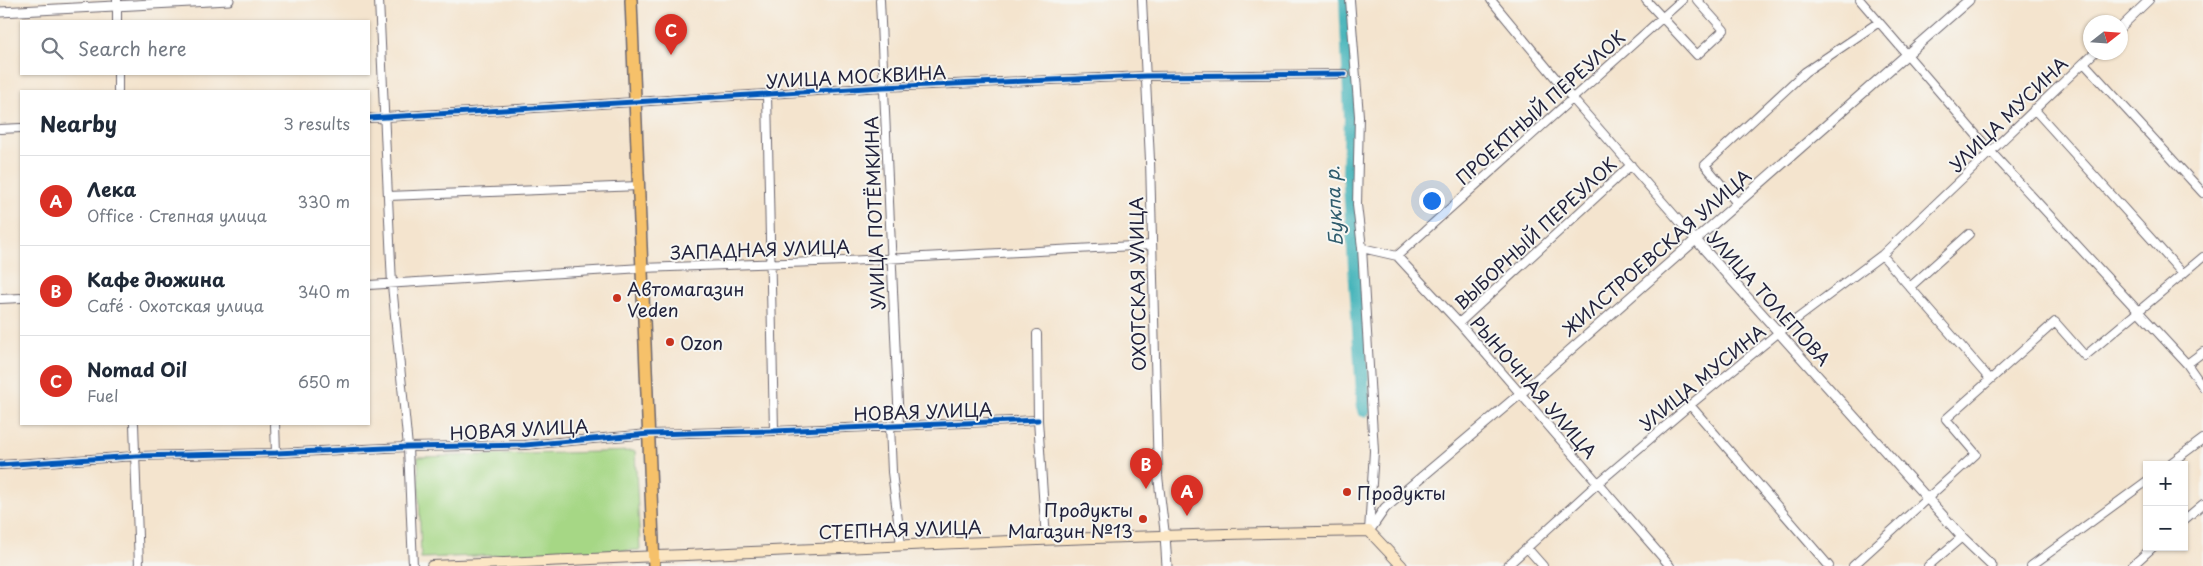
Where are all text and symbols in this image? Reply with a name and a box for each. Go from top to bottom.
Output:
pin: C [655,14,687,55]
north arrow [2083,15,2128,60]
search box [20,20,370,75]
street label: ПРОЕКТНЫЙ ПЕРЕУЛОК [1449,24,1631,190]
icon: search [38,34,66,62]
text: Search here [78,34,187,62]
street label: УЛИЦА МУСИНА [1943,50,2074,178]
street label: УЛИЦА МОСКВИНА [765,58,947,94]
text: Nearby [40,107,117,139]
text: 3 results [283,111,350,135]
street label: УЛИЦА ПОТЁМКИНА [857,115,891,310]
street label: ВЫБОРНЫЙ ПЕРЕУЛОК [1448,150,1622,316]
street label: ЖИЛСТРОЕВСКАЯ УЛИЦА [1555,162,1757,342]
water label: Букпа р. [1317,165,1349,247]
text: Лека [87,175,136,203]
your location [1419,188,1445,214]
text: A [50,189,62,213]
text: 330 m [297,189,350,213]
street label: ОХОТСКАЯ УЛИЦА [1122,197,1152,371]
text: Office · Степная улица [87,203,267,227]
street label: УЛИЦА ТОЛЕПОВА [1701,225,1837,371]
street label: ЗАПАДНАЯ УЛИЦА [670,232,850,266]
text: Кафе дюжина [87,265,225,293]
place label: Автомагазин Veden [627,275,744,323]
text: B [51,279,61,303]
text: 340 m [298,279,350,303]
marker: Автомагазин Veden [611,292,623,304]
text: Café · Охотская улица [87,293,264,317]
street label: РЫНОЧНАЯ УЛИЦА [1464,310,1604,464]
street label: УЛИЦА МУСИНА [1633,317,1771,437]
place label: Ozon [680,329,723,356]
marker: Ozon [664,336,676,348]
text: Nomad Oil [87,355,187,383]
text: C [50,369,62,393]
text: 650 m [298,369,350,393]
text: Fuel [87,383,118,407]
street label: НОВАЯ УЛИЦА [853,395,993,427]
street label: НОВАЯ УЛИЦА [449,412,589,446]
pin: B [1130,448,1162,489]
map controls [2143,461,2188,551]
button: + [2143,461,2188,506]
pin: A [1171,475,1203,516]
place label: Продукты [1357,479,1446,506]
marker: Продукты [1341,486,1353,498]
place label: Продукты Магазин №13 [1008,496,1133,544]
button: − [2143,506,2188,551]
street label: СТЕПНАЯ УЛИЦА [818,513,982,545]
marker: Продукты Магазин №13 [1137,513,1149,525]

